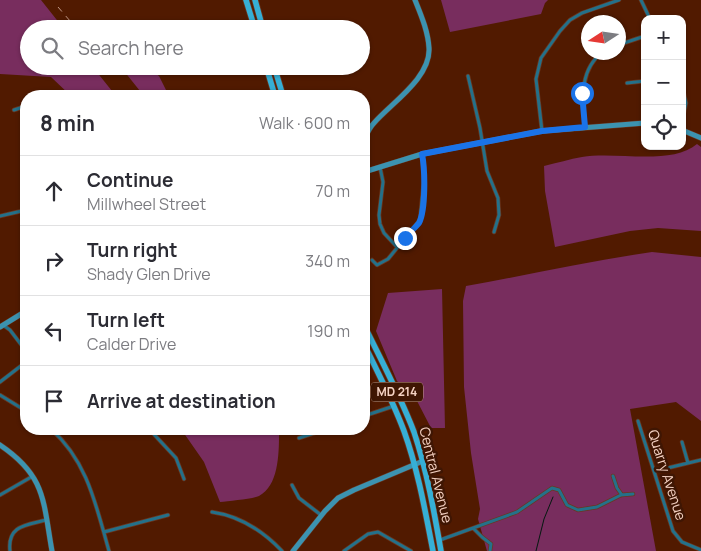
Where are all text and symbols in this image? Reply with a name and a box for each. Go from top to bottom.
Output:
north arrow [581,15,626,60]
map controls [641,15,686,150]
button: + [641,15,686,60]
search box [20,20,370,75]
icon: search [38,34,66,62]
text: Search here [78,35,184,61]
button: − [641,60,686,105]
route start [571,82,594,105]
button: locate [641,105,686,150]
text: 8 min [40,109,95,137]
text: Walk · 600 m [259,112,350,134]
text: Continue [87,167,173,193]
icon: ahead [40,177,68,205]
text: 70 m [315,180,350,202]
text: Millwheel Street [87,193,206,215]
route end [394,227,417,250]
text: Turn right [87,237,177,263]
icon: right [40,247,68,275]
text: 340 m [305,250,350,272]
text: Shady Glen Drive [87,263,211,285]
text: Turn left [87,307,165,333]
icon: left [40,317,68,345]
text: 190 m [307,320,350,342]
text: Calder Drive [87,333,176,355]
road number: MD 214 [371,382,423,402]
icon: arrive [40,387,68,415]
text: Arrive at destination [87,388,276,414]
street label: Central Avenue [415,425,458,525]
street label: Quarry Avenue [644,427,691,523]

